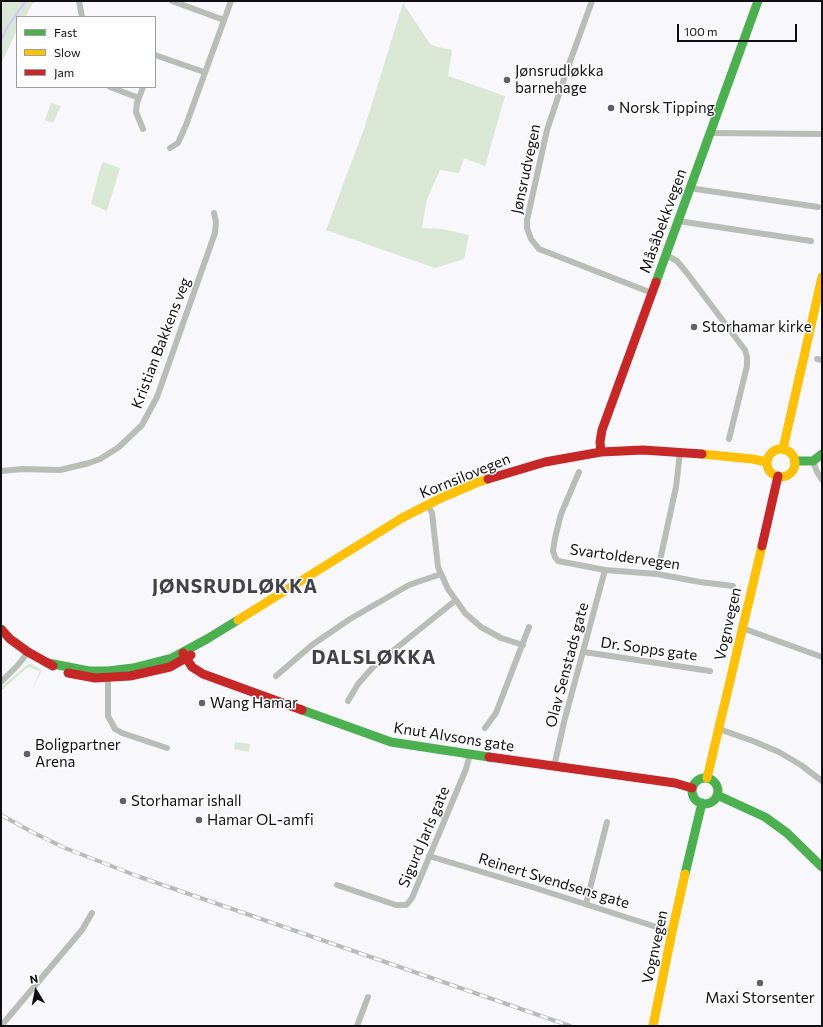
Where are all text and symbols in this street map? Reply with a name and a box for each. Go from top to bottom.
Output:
legend [16,16,156,88]
scale bar [679,16,799,42]
text: 100 m [684,24,718,38]
text: Fast [54,25,77,39]
text: Slow [54,45,81,59]
place label: Jønsrudløkka barnehage [515,62,604,97]
text: Jam [54,65,74,79]
marker: Jønsrudløkka barnehage [502,75,512,85]
place label: Norsk Tipping [619,99,715,117]
marker: Norsk Tipping [606,103,616,113]
street label: Jønsrudvegen [508,122,544,216]
street label: Måsåbekkvegen [636,166,690,276]
street label: Kristian Bakkens veg [128,275,194,411]
place label: Storhamar kirke [702,318,812,336]
marker: Storhamar kirke [689,322,699,332]
street label: Kornsilovegen [417,450,513,502]
street label: Svartoldervegen [569,540,681,574]
district label: JØNSRUDLØKKA [152,576,318,598]
street label: Vognvegen [711,586,745,662]
street label: Olav Senstads gate [542,601,592,729]
street label: Dr. Sopps gate [599,633,699,665]
district label: DALSLØKKA [312,647,436,669]
place label: Wang Hamar [210,694,298,712]
marker: Wang Hamar [197,698,207,708]
street label: Knut Alvsons gate [392,719,516,755]
place label: Boligpartner Arena [35,736,121,771]
marker: Boligpartner Arena [22,749,32,759]
street label: Sigurd Jarls gate [395,784,453,890]
place label: Storhamar ishall [131,792,242,810]
marker: Storhamar ishall [118,796,128,806]
place label: Hamar OL-amfi [207,811,314,829]
marker: Hamar OL-amfi [194,815,204,825]
street label: Reinert Svendsens gate [476,849,632,913]
street label: Vognvegen [638,909,672,985]
north arrow [16,971,56,1011]
text: N [29,972,39,986]
marker: Maxi Storsenter [755,978,765,988]
place label: Maxi Storsenter [705,989,815,1007]

